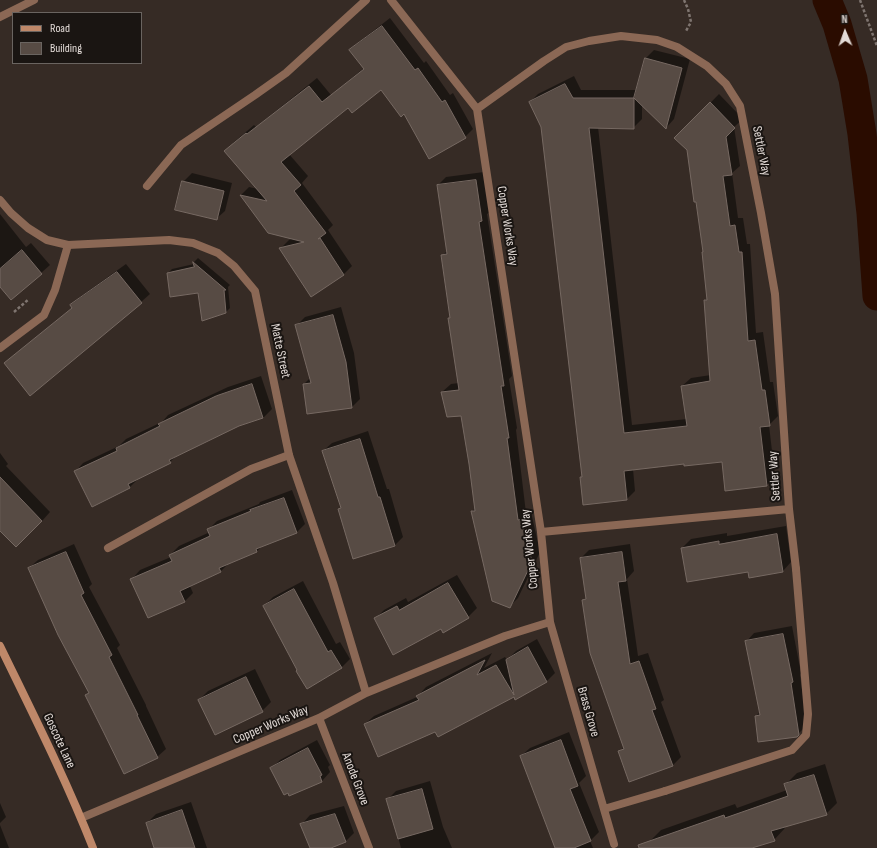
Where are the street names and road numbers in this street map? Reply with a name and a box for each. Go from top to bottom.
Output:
street label: Settler Way [749,125,773,177]
street label: Copper Works Way [493,185,521,267]
street label: Matte Street [267,322,293,380]
street label: Settler Way [765,450,785,502]
street label: Copper Works Way [518,508,542,590]
street label: Brass Grove [573,685,603,739]
street label: Copper Works Way [231,702,311,748]
street label: Goscote Lane [39,711,79,771]
street label: Anode Grove [338,751,372,807]

